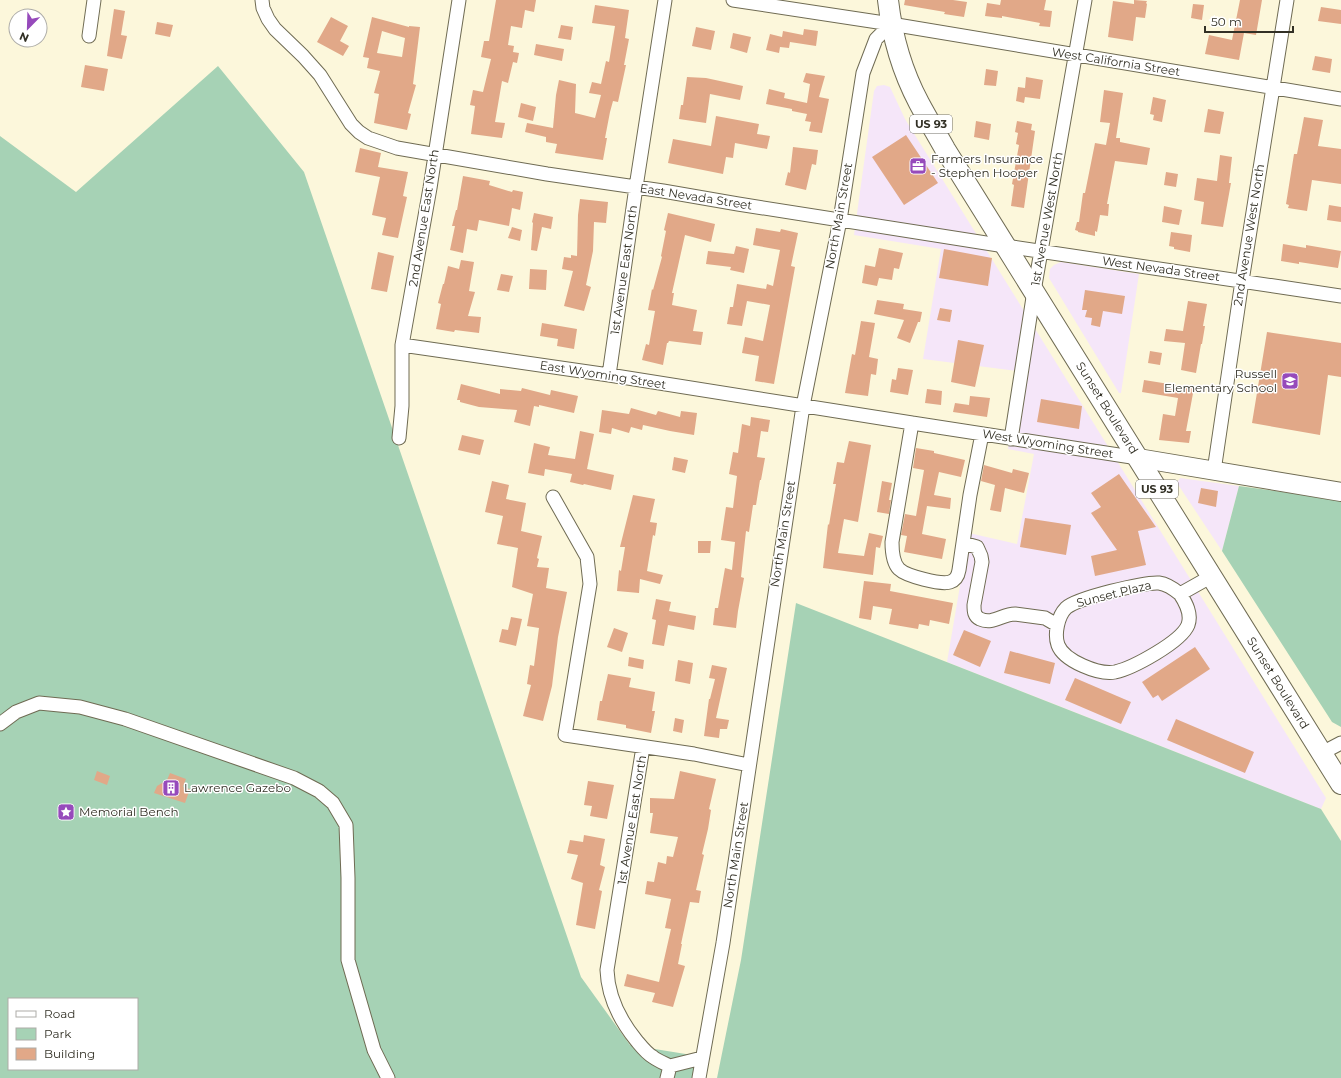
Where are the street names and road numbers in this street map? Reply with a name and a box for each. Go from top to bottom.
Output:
street label: West California Street [1051,44,1181,79]
road number: US 93 [910,115,952,133]
street label: 2nd Avenue East North [405,148,442,288]
street label: 1st Avenue West North [1027,151,1066,287]
street label: North Main Street [822,161,855,270]
street label: 2nd Avenue West North [1230,163,1267,307]
street label: East Nevada Street [639,180,754,213]
street label: 1st Avenue East North [607,204,640,336]
street label: West Nevada Street [1101,253,1221,284]
street label: East Wyoming Street [539,357,667,392]
street label: Sunset Boulevard [1073,359,1142,457]
street label: West Wyoming Street [981,426,1115,461]
street label: North Main Street [767,479,798,588]
road number: US 93 [1136,480,1178,498]
street label: Sunset Plaza [1075,577,1153,610]
street label: Sunset Boulevard [1244,634,1313,732]
street label: 1st Avenue East North [614,754,649,886]
street label: North Main Street [720,800,751,909]

